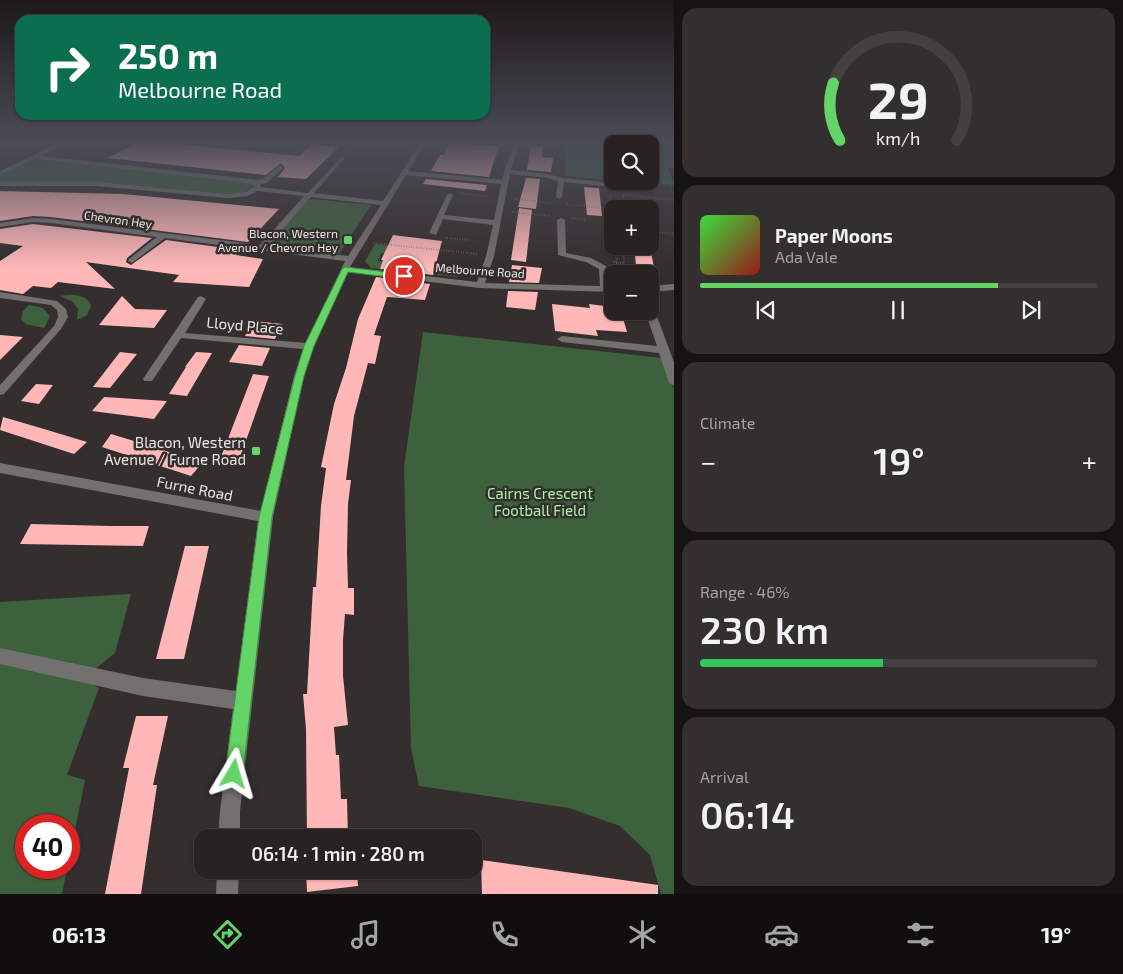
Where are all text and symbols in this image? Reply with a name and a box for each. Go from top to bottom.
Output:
text: 250 m [118,34,218,76]
icon: right [35,35,100,100]
text: 29 [868,67,929,129]
text: Melbourne Road [118,76,282,102]
text: km/h [876,127,921,149]
map controls [604,135,659,320]
button: search [604,135,659,190]
button: + [604,200,659,255]
street label: Chevron Hey [83,207,154,231]
text: Paper Moons [775,224,893,247]
place label: Blacon, Western Avenue / Chevron Hey [218,226,339,254]
marker: Blacon, Western Avenue / Chevron Hey [342,234,354,246]
text: Ada Vale [775,247,838,266]
pin [383,255,425,297]
street label: Melbourne Road [435,260,525,280]
icon: arrive [390,262,418,290]
button: − [604,265,659,320]
icon: previous [752,296,780,324]
icon: pause [884,296,912,324]
icon: next [1017,296,1045,324]
street label: Lloyd Place [206,313,284,337]
text: Climate [700,413,755,432]
place label: Blacon, Western Avenue / Furne Road [104,433,246,468]
text: 19° [873,437,925,483]
text: − [700,444,716,478]
text: + [1082,444,1097,478]
marker: Blacon, Western Avenue / Furne Road [250,445,262,457]
street label: Furne Road [155,472,235,504]
park label: Cairns Crescent Football Field [487,484,593,519]
text: Range · 46% [700,582,790,601]
text: 230 km [700,606,829,652]
position arrow [207,747,259,799]
text: Arrival [700,767,749,786]
text: 06:14 [700,791,795,837]
speed limit sign: 40 [15,814,80,879]
text: 06:14 · 1 min · 280 m [251,842,425,865]
icon: directions [210,917,245,952]
icon: music [348,917,383,952]
icon: phone [487,917,522,952]
icon: climate [625,917,660,952]
icon: car [764,917,799,952]
icon: filters [903,917,938,952]
text: 06:13 [52,921,106,947]
text: 19° [1041,921,1071,947]

